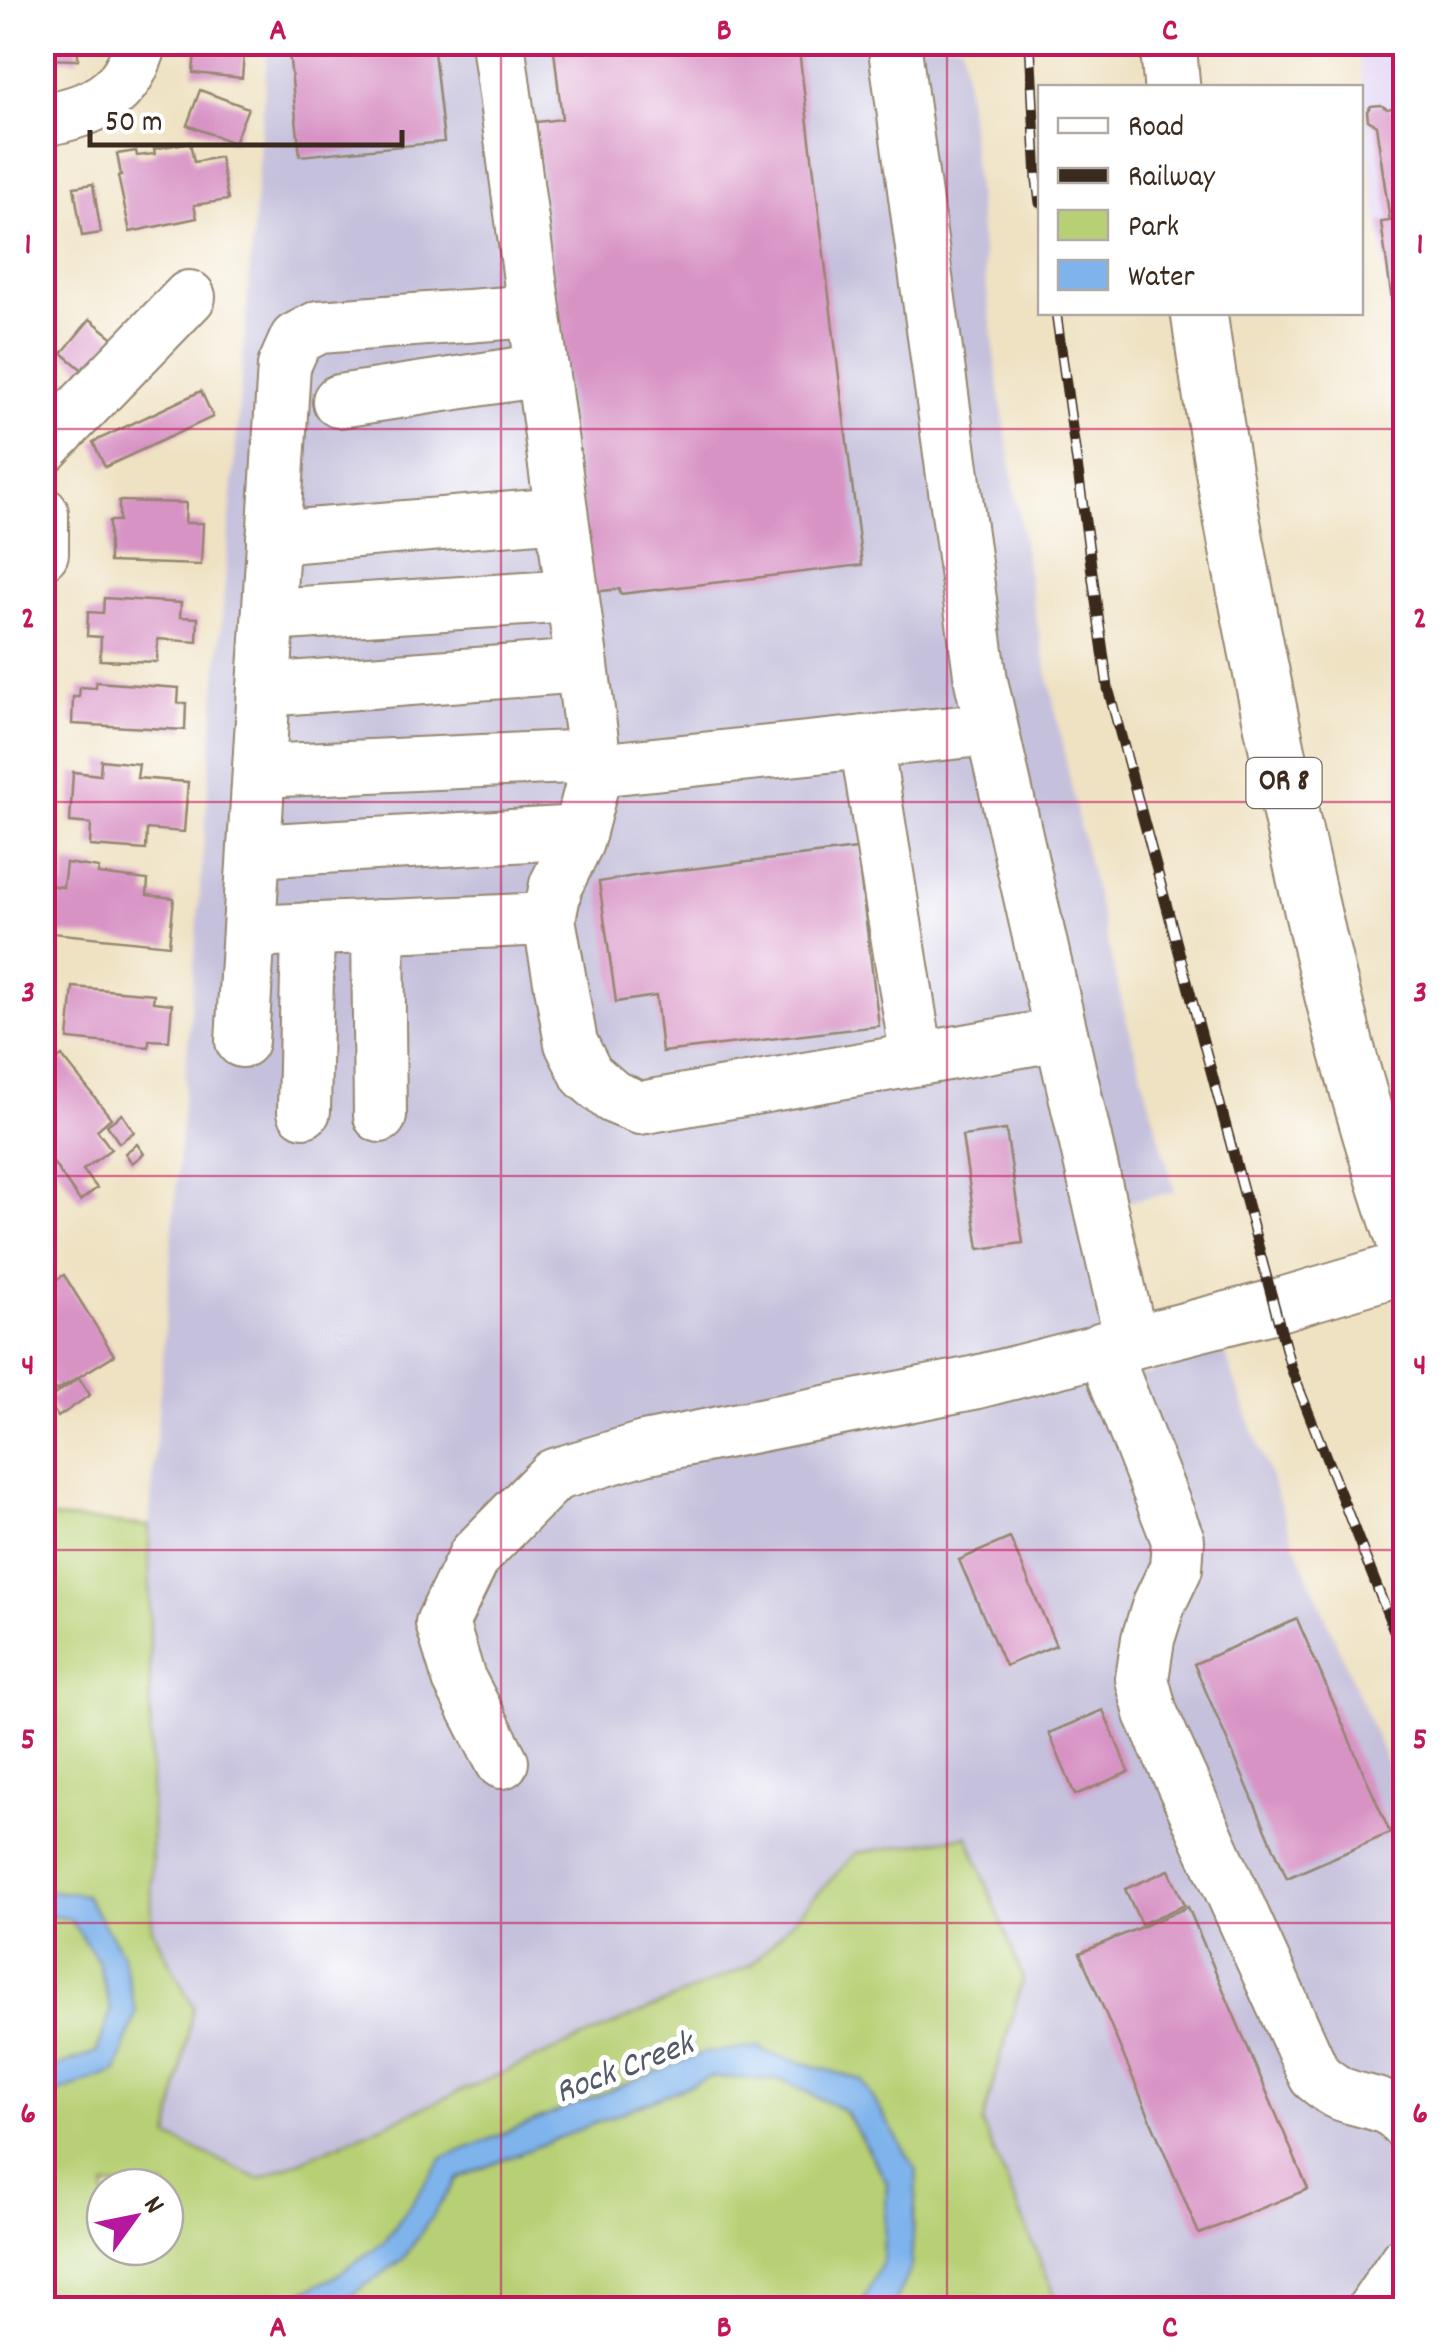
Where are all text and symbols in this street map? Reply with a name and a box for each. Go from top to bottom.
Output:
text: A [269,10,287,56]
text: B [716,10,732,56]
text: C [1162,10,1178,56]
scale bar [90,85,402,147]
legend [1038,85,1363,315]
text: 50 m [105,103,163,146]
text: Road [1128,108,1184,151]
text: Railway [1128,158,1216,201]
text: Park [1128,208,1179,251]
text: 1 [24,224,32,270]
text: 1 [1416,224,1424,270]
text: Water [1128,258,1195,301]
text: 2 [21,598,35,644]
text: 2 [1413,598,1427,644]
road number: OR 8 [1246,758,1322,808]
text: 3 [21,972,35,1018]
text: 3 [1413,972,1427,1018]
text: 4 [21,1345,35,1391]
text: 4 [1413,1345,1427,1391]
text: 5 [21,1719,35,1765]
text: 5 [1413,1719,1427,1765]
water label: Rock Creek [549,2019,705,2119]
text: 6 [20,2093,36,2139]
text: 6 [1412,2093,1428,2139]
north arrow [85,2167,185,2267]
text: N [131,2189,172,2223]
text: A [269,2307,287,2352]
text: B [716,2307,732,2352]
text: C [1162,2307,1178,2352]

